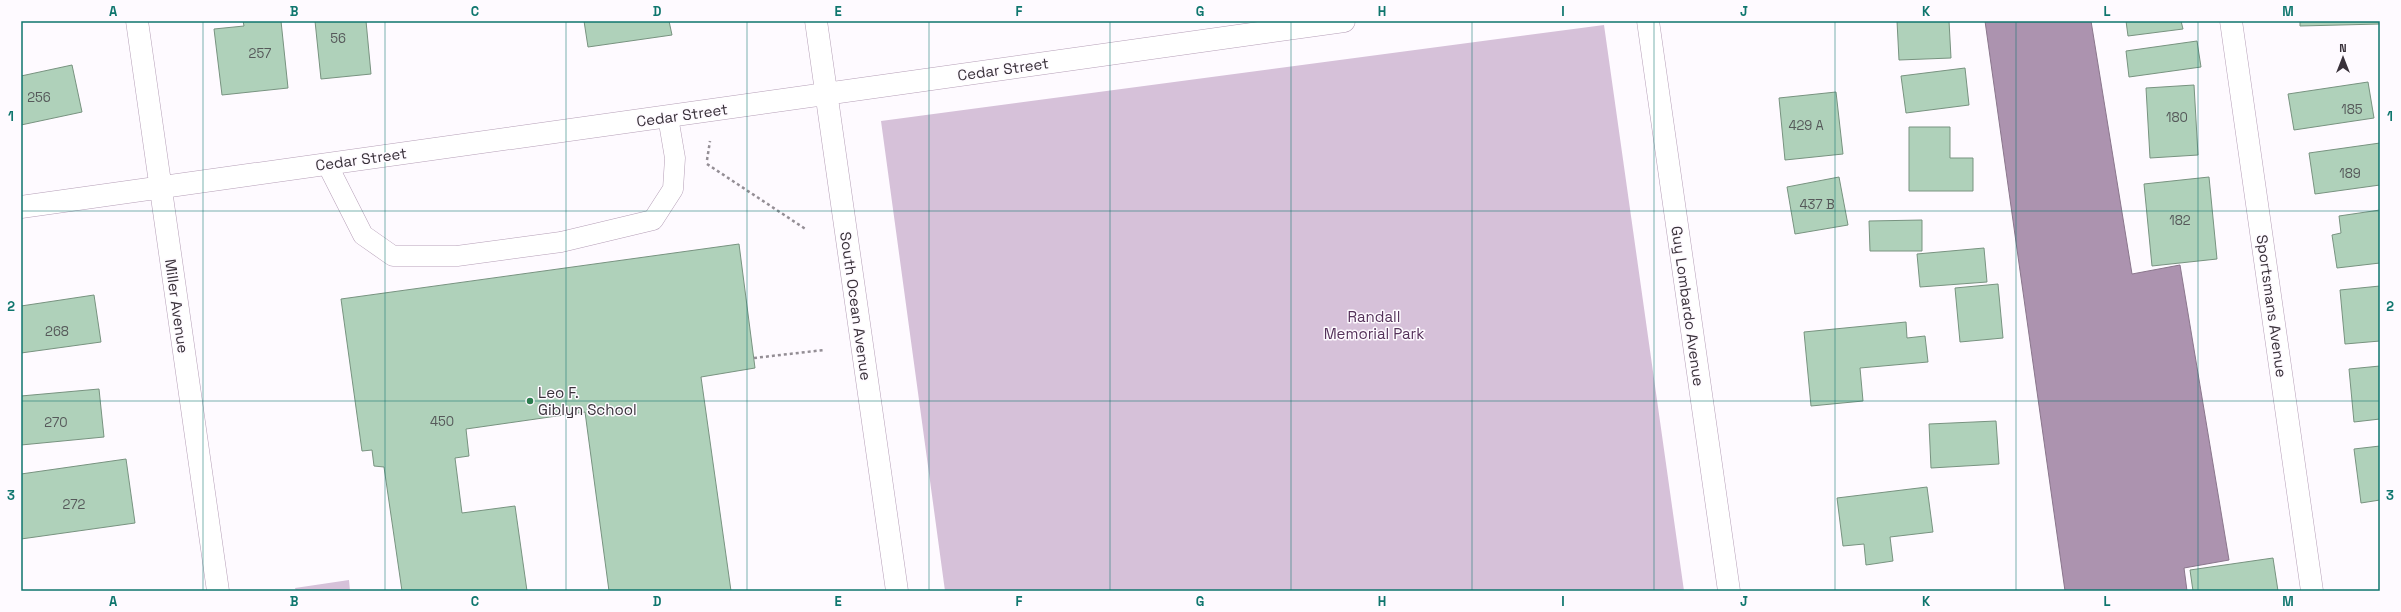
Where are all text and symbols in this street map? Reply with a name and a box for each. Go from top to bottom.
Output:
text: A [109,3,118,20]
text: B [290,3,299,20]
text: C [471,3,479,20]
text: D [653,3,662,20]
text: E [834,3,842,20]
text: F [1016,3,1023,20]
text: G [1196,3,1204,20]
text: H [1378,3,1386,20]
text: I [1561,3,1565,20]
text: J [1740,3,1748,20]
text: K [1922,3,1931,20]
text: L [2103,3,2111,20]
text: M [2282,3,2294,20]
house number: 56 [330,30,346,47]
north arrow [2323,38,2363,78]
text: N [2339,41,2347,55]
house number: 257 [249,45,271,62]
street label: Cedar Street [956,53,1050,85]
house number: 256 [27,89,51,106]
street label: Cedar Street [635,99,729,131]
house number: 185 [2341,101,2363,118]
text: 1 [8,108,14,125]
text: 1 [2387,108,2393,125]
house number: 180 [2166,109,2188,126]
house number: 429 A [1788,117,1824,134]
street label: Cedar Street [314,143,408,175]
house number: 189 [2339,165,2361,182]
house number: 437 B [1799,196,1835,213]
house number: 182 [2169,212,2191,229]
street label: Guy Lombardo Avenue [1667,225,1709,387]
street label: South Ocean Avenue [836,230,876,382]
street label: Sportsmans Avenue [2253,233,2291,379]
street label: Miller Avenue [161,258,193,355]
text: 2 [7,298,15,315]
text: 2 [2386,298,2394,315]
park label: Randall Memorial Park [1324,307,1424,343]
house number: 268 [45,323,69,340]
place label: Leo F. Giblyn School [538,383,637,419]
marker: Leo F. Giblyn School [525,396,535,406]
house number: 450 [430,413,454,430]
house number: 270 [44,414,68,431]
text: 3 [7,487,15,504]
text: 3 [2386,487,2394,504]
house number: 272 [63,496,86,513]
text: A [109,593,118,610]
text: B [290,593,299,610]
text: C [471,593,479,610]
text: D [653,593,662,610]
text: E [834,593,842,610]
text: F [1016,593,1023,610]
text: G [1196,593,1204,610]
text: H [1378,593,1386,610]
text: I [1561,593,1565,610]
text: J [1740,593,1748,610]
text: K [1922,593,1931,610]
text: L [2103,593,2111,610]
text: M [2282,593,2294,610]

